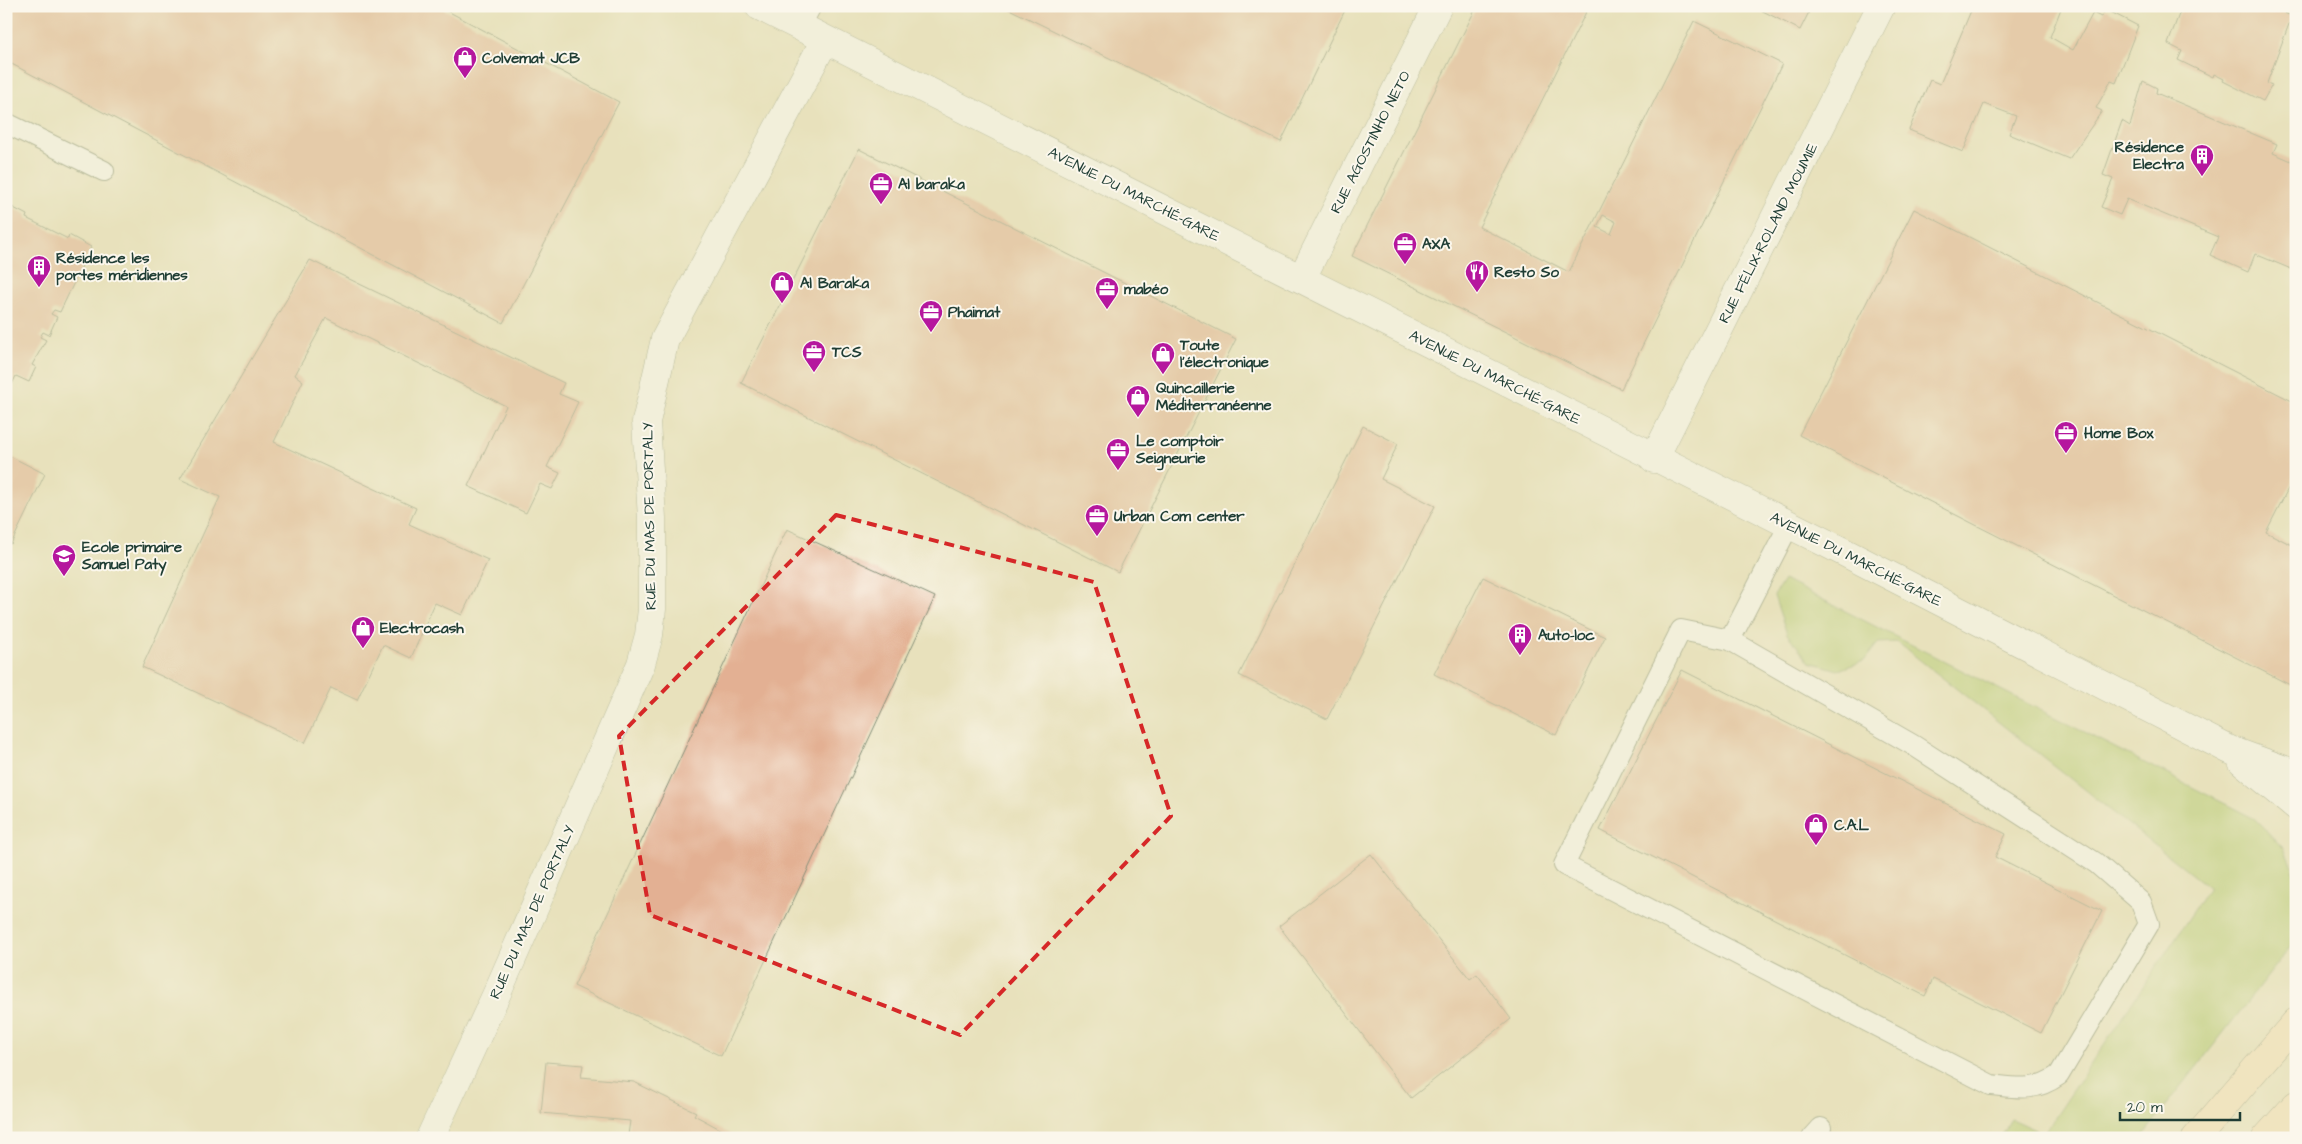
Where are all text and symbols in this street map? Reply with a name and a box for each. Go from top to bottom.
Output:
shop icon: Colvemat JCB [452,45,478,79]
place label: Colvemat JCB [482,48,580,69]
street label: RUE AGOSTINHO NETO [1325,67,1416,217]
place label: Résidence Electra [2114,137,2184,175]
street label: RUE FÉLIX-ROLAND MOUMIE [1714,139,1823,327]
street label: AVENUE DU MARCHÉ-GARE [1044,142,1223,247]
building icon: Résidence Electra [2189,143,2215,177]
office icon: Al baraka [868,171,894,205]
place label: Al baraka [898,174,965,195]
office icon: AXA [1392,231,1418,265]
place label: AXA [1422,234,1451,255]
place label: Résidence les portes méridiennes [56,248,188,286]
building icon: Résidence les portes méridiennes [26,254,52,288]
restaurant icon: Resto So [1464,259,1490,293]
place label: Resto So [1494,262,1559,283]
shop icon: Al Baraka [769,270,795,304]
place label: Al Baraka [800,273,869,294]
office icon: mabéo [1094,276,1120,310]
place label: mabéo [1124,279,1169,300]
office icon: Phaimat [918,299,944,333]
place label: Phaimat [948,302,1001,323]
street label: AVENUE DU MARCHÉ-GARE [1405,325,1584,430]
place label: Toute l'électronique [1179,335,1269,373]
office icon: TCS [801,339,827,373]
shop icon: Toute l'électronique [1150,341,1176,375]
place label: TCS [831,342,862,363]
place label: Quincaillerie Méditerranéenne [1156,378,1272,416]
shop icon: Quincaillerie Méditerranéenne [1125,384,1151,418]
office icon: Home Box [2053,420,2079,454]
street label: RUE DU MAS DE PORTALY [637,422,662,610]
place label: Home Box [2084,423,2154,444]
place label: Le comptoir Seigneurie [1135,431,1224,471]
office icon: Le comptoir Seigneurie [1105,437,1131,471]
office icon: Urban Com center [1084,503,1110,537]
place label: Urban Com center [1114,506,1245,527]
street label: AVENUE DU MARCHÉ-GARE [1766,507,1945,612]
place label: Ecole primaire Samuel Paty [81,537,182,576]
school or university icon: Ecole primaire Samuel Paty [51,543,77,577]
shop icon: Electrocash [350,615,376,649]
place label: Electrocash [380,618,464,639]
building icon: Auto-loc [1507,622,1533,656]
place label: Auto-loc [1538,625,1595,646]
shop icon: C.A.L [1803,812,1829,846]
place label: C.A.L [1834,815,1869,836]
street label: RUE DU MAS DE PORTALY [485,822,580,1002]
scale bar [2120,1089,2240,1121]
text: 20 m [2127,1097,2163,1118]

